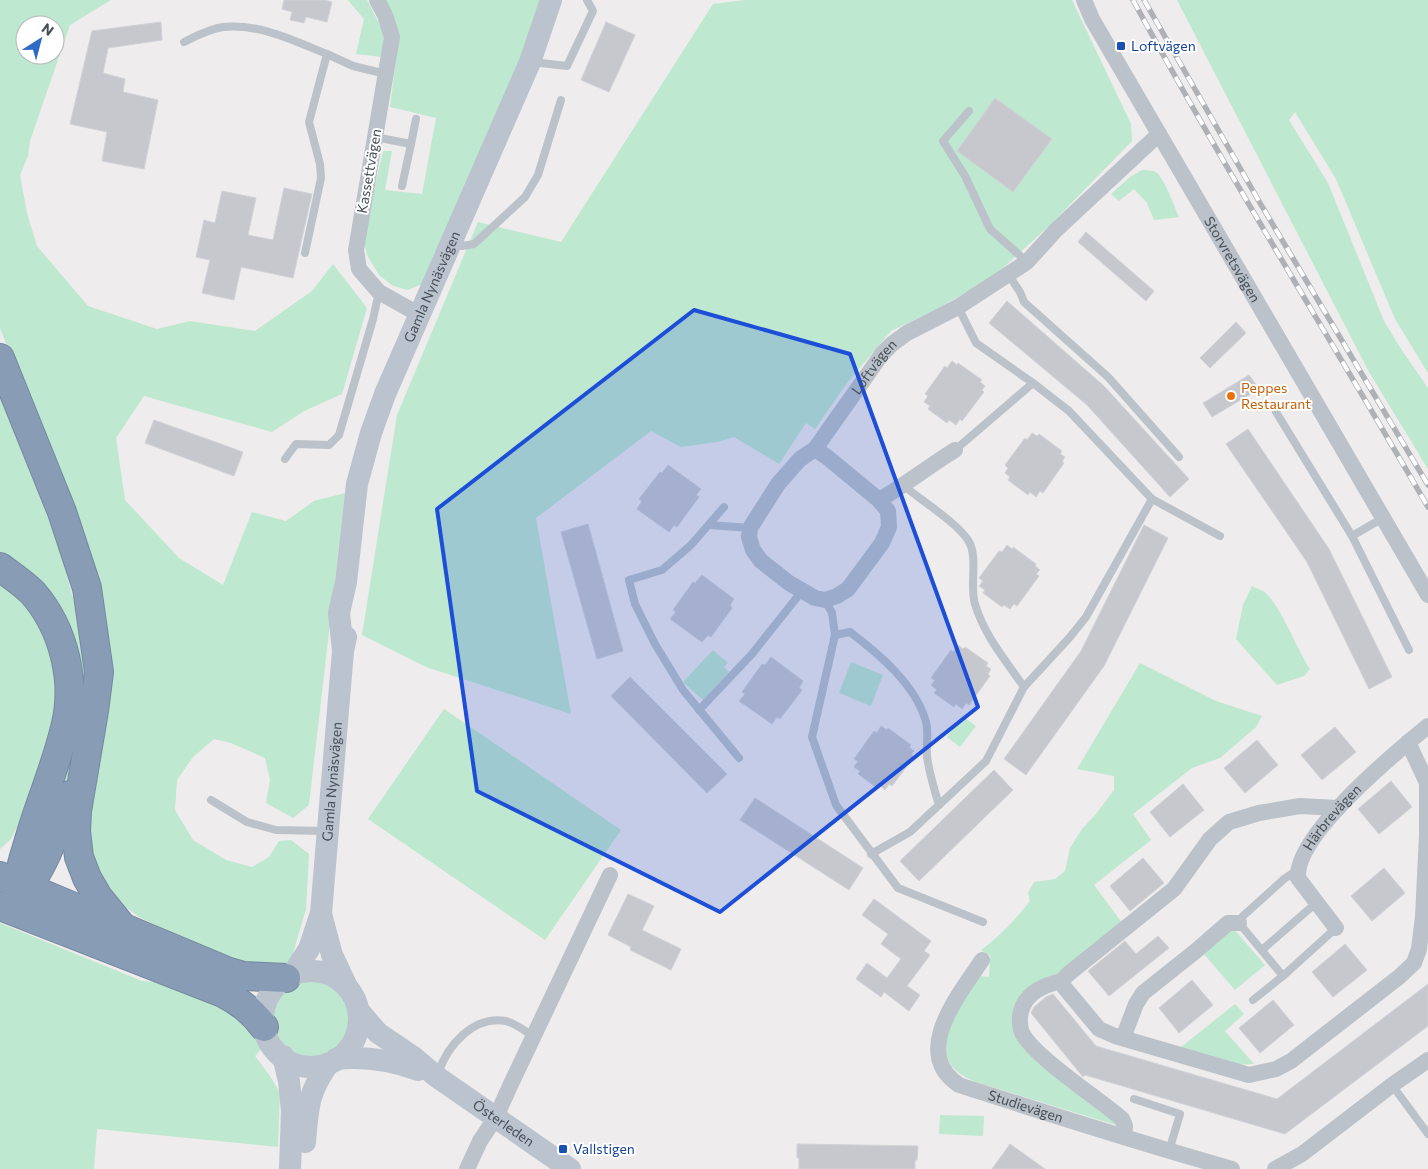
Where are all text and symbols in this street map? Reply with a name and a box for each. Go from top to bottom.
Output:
north arrow [15,15,65,65]
text: N [39,19,57,39]
place label: Loftvägen [1131,37,1196,54]
marker: Loftvägen [1115,40,1127,52]
street label: Kassettvägen [353,127,384,214]
street label: Storvretsvägen [1201,213,1264,305]
street label: Gamla Nynäsvägen [400,228,463,345]
street label: Loftvägen [847,335,900,397]
place label: Peppes Restaurant [1241,379,1311,412]
marker: Peppes Restaurant [1225,390,1237,402]
street label: Gamla Nynäsvägen [318,721,345,842]
street label: Härbrevägen [1299,780,1364,853]
street label: Studievägen [986,1086,1065,1126]
street label: Österleden [470,1095,538,1150]
place label: Vallstigen [573,1140,635,1157]
marker: Vallstigen [557,1143,569,1155]

